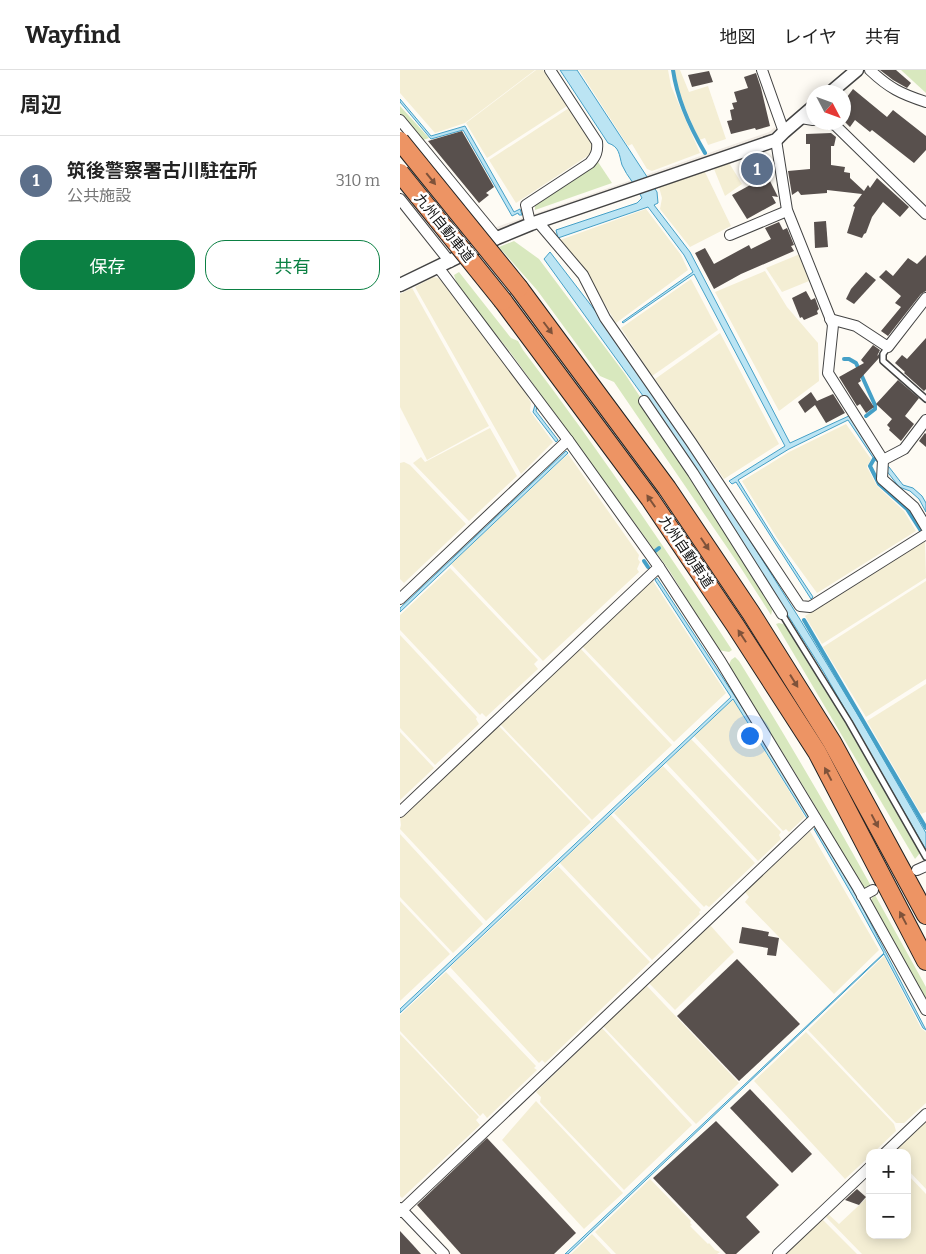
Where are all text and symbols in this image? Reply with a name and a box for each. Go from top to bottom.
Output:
text: Wayfind [25,21,121,49]
text: 地図 [720,26,756,48]
text: レイヤ [784,26,837,48]
text: 共有 [865,26,901,48]
north arrow [806,85,851,130]
text: 周辺 [20,92,62,118]
pin: 1 [741,150,773,188]
text: 筑後警察署古川駐在所 [67,159,257,182]
text: 1 [33,171,39,190]
text: 310 m [336,171,380,190]
one-way arrow [425,172,436,185]
text: 公共施設 [67,186,131,205]
street label: 九州自動車道 [411,190,477,266]
button: 保存 [20,240,195,290]
button: 共有 [205,240,380,290]
one-way arrow [543,321,554,334]
one-way arrow [646,494,656,508]
street label: 九州自動車道 [655,512,717,592]
one-way arrow [700,538,710,551]
one-way arrow [737,629,747,643]
one-way arrow [789,674,798,687]
your location [737,723,763,749]
one-way arrow [824,766,832,781]
one-way arrow [871,814,879,828]
one-way arrow [899,910,907,925]
map controls [866,1149,911,1239]
button: + [866,1149,911,1194]
button: − [866,1194,911,1239]

